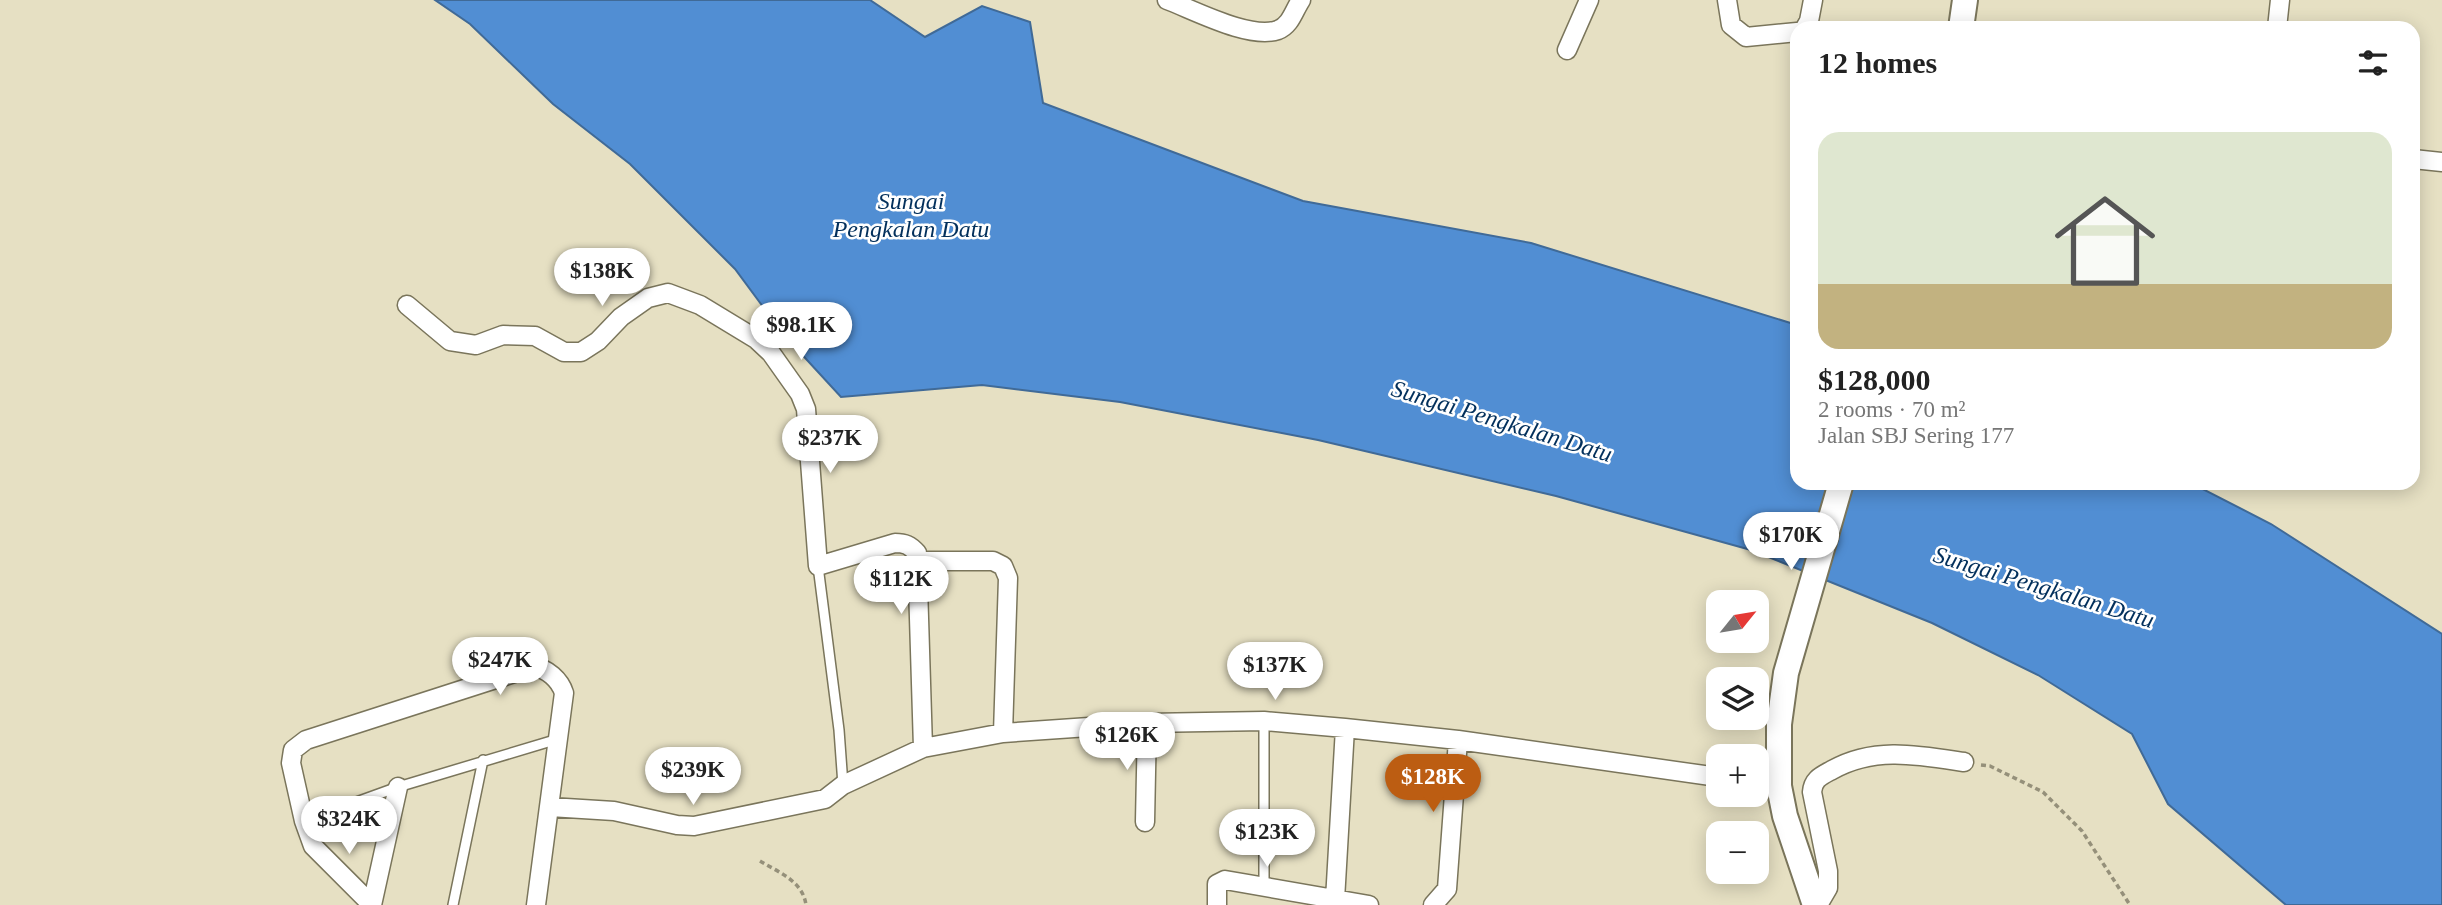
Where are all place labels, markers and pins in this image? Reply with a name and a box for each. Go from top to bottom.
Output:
pin: $138K [553,248,651,308]
pin: $98.1K [744,302,858,362]
pin: $237K [781,416,879,475]
pin: $170K [1742,512,1840,572]
pin: $112K [852,556,950,616]
pin: $247K [451,638,549,697]
pin: $137K [1226,642,1324,702]
pin: $126K [1078,712,1176,772]
pin: $239K [644,748,742,807]
pin: $128K [1384,754,1482,814]
pin: $324K [300,796,398,856]
pin: $123K [1218,810,1316,869]

